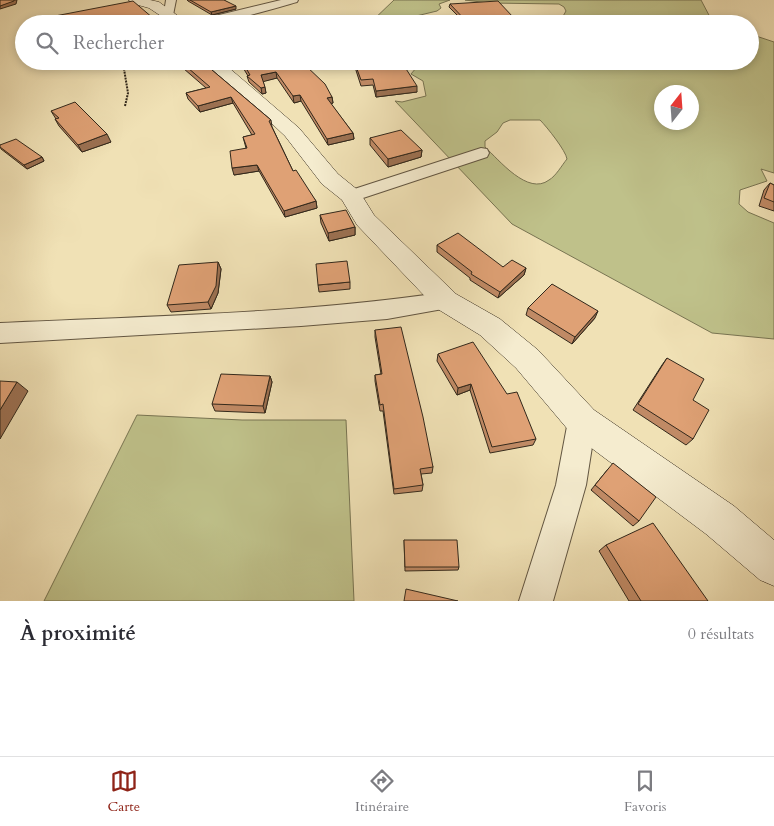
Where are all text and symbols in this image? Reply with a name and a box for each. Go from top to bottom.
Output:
search box [15,15,759,70]
icon: search [33,29,61,57]
text: Rechercher [73,30,164,56]
north arrow [654,85,699,130]
text: À proximité [20,619,136,648]
text: 0 résultats [688,623,754,645]
tab: Carte [107,767,140,816]
tab: Itinéraire [355,767,409,816]
tab: Favoris [624,767,667,816]

